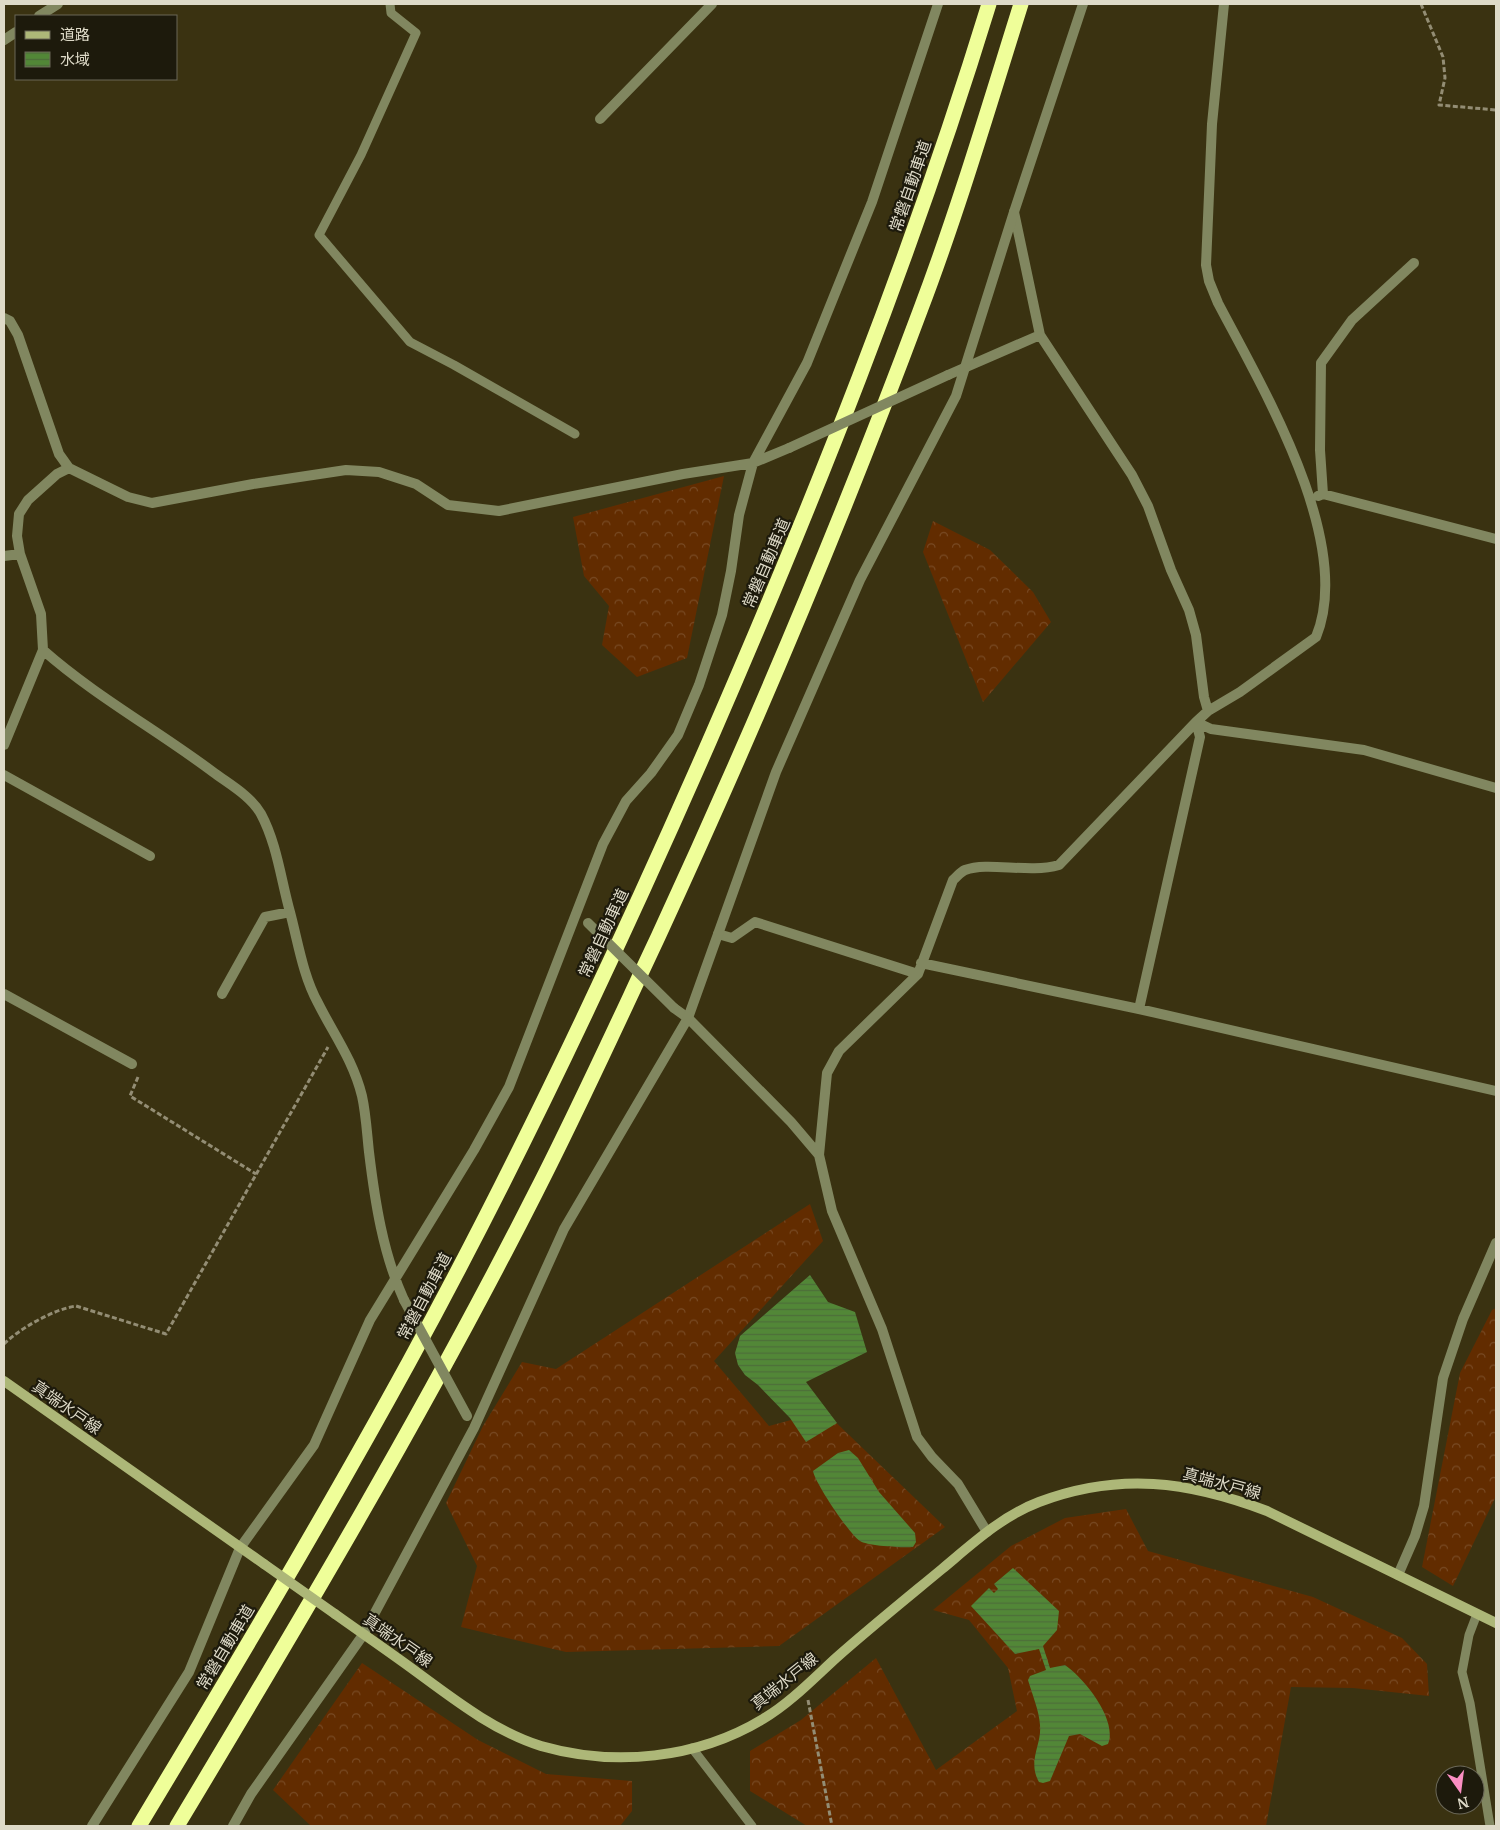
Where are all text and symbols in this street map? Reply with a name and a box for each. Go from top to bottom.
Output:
legend [15,15,178,80]
text: 道路 [60,25,90,44]
text: 水域 [60,50,90,69]
street label: 常磐自動車道 [885,137,935,235]
street label: 常磐自動車道 [738,515,794,611]
street label: 常磐自動車道 [574,885,632,981]
street label: 常磐自動車道 [393,1249,455,1343]
street label: 真端水戸線 [28,1376,106,1438]
street label: 真端水戸線 [1181,1463,1263,1503]
street label: 常磐自動車道 [192,1601,258,1693]
street label: 真端水戸線 [359,1609,437,1671]
street label: 真端水戸線 [747,1648,821,1714]
north arrow [1435,1765,1485,1815]
text: N [1456,1793,1471,1813]

